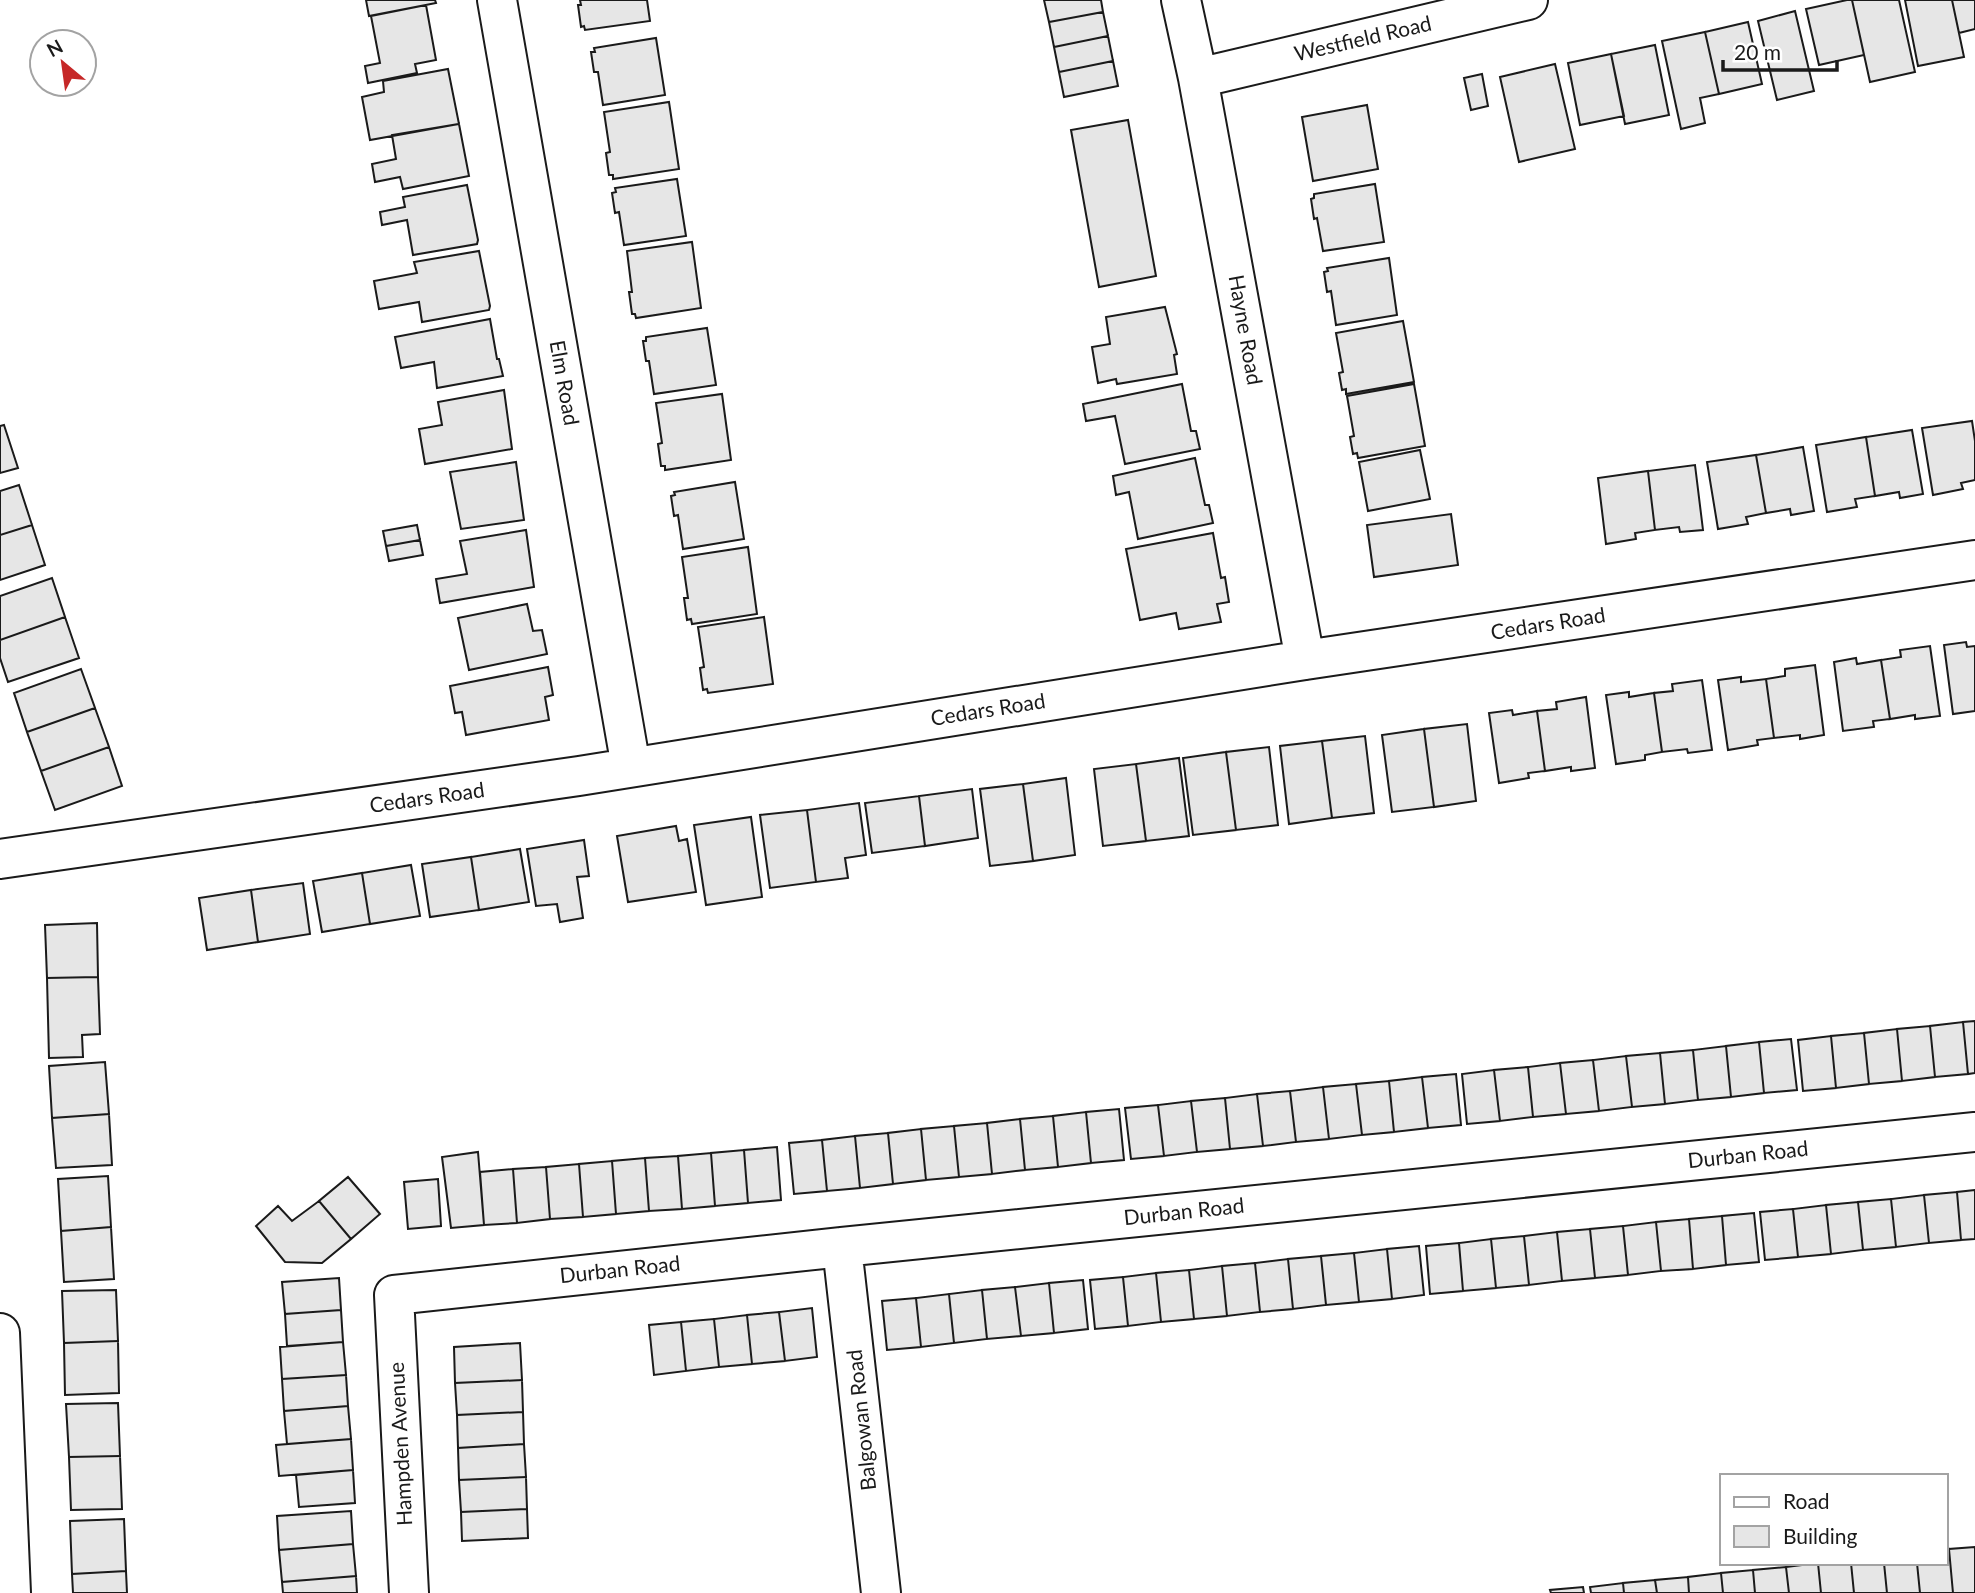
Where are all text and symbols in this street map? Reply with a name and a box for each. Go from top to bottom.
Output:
street label: Westfield Road [1292,10,1434,65]
north arrow [28,28,98,98]
scale bar [1723,28,1837,72]
text: N [43,34,66,61]
text: 20 m [1734,39,1781,64]
street label: Hayne Road [1224,273,1268,387]
street label: Elm Road [546,338,585,427]
street label: Cedars Road [1489,601,1607,644]
street label: Cedars Road [929,687,1047,730]
street label: Cedars Road [368,776,486,817]
street label: Durban Road [1686,1135,1809,1172]
street label: Durban Road [1122,1192,1245,1229]
street label: Durban Road [558,1250,681,1287]
street label: Balgowan Road [841,1348,880,1492]
street label: Hampden Avenue [383,1362,416,1527]
legend [1720,1474,1947,1565]
text: Road [1783,1488,1830,1513]
text: Building [1783,1523,1858,1548]

